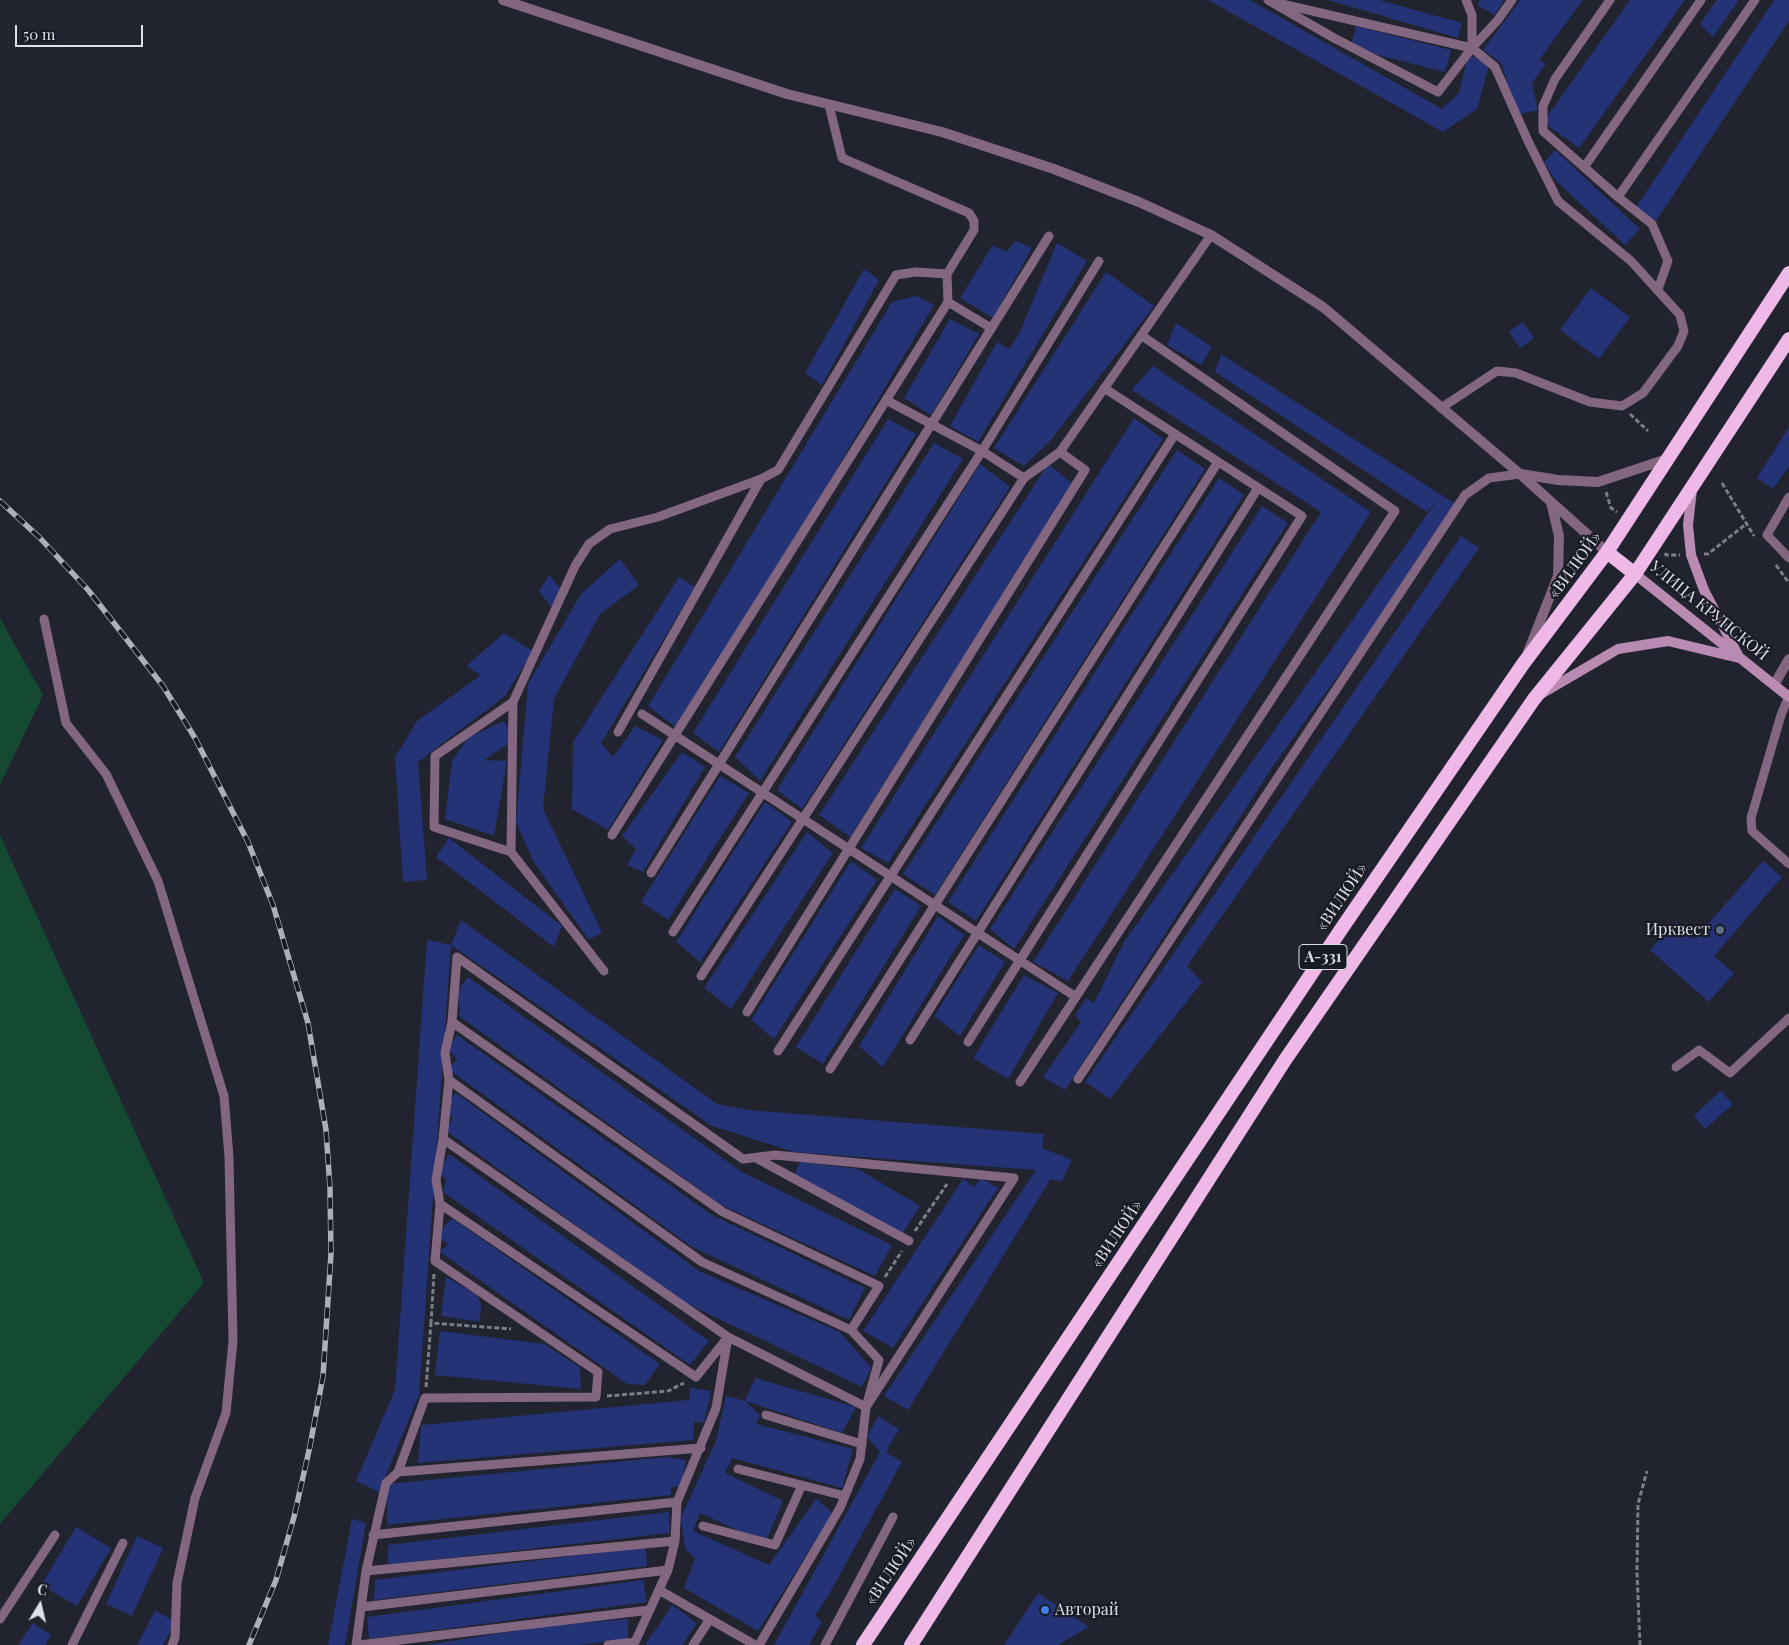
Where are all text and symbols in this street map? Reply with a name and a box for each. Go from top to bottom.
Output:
scale bar [18,15,145,47]
text: 50 m [23,24,55,44]
street label: «ВИЛЮЙ» [1544,528,1606,602]
street label: УЛИЦА КРУПСКОЙ [1646,557,1772,665]
street label: «ВИЛЮЙ» [1312,859,1372,935]
place label: Ирквест [1646,920,1710,940]
marker: Ирквест [1714,924,1726,936]
road number: А-331 [1299,944,1347,970]
street label: «ВИЛЮЙ» [1087,1196,1147,1272]
street label: «ВИЛЮЙ» [861,1533,921,1609]
north arrow [15,1580,65,1630]
text: С [36,1580,49,1600]
place label: Авторай [1055,1600,1119,1620]
marker: Авторай [1039,1604,1051,1616]

